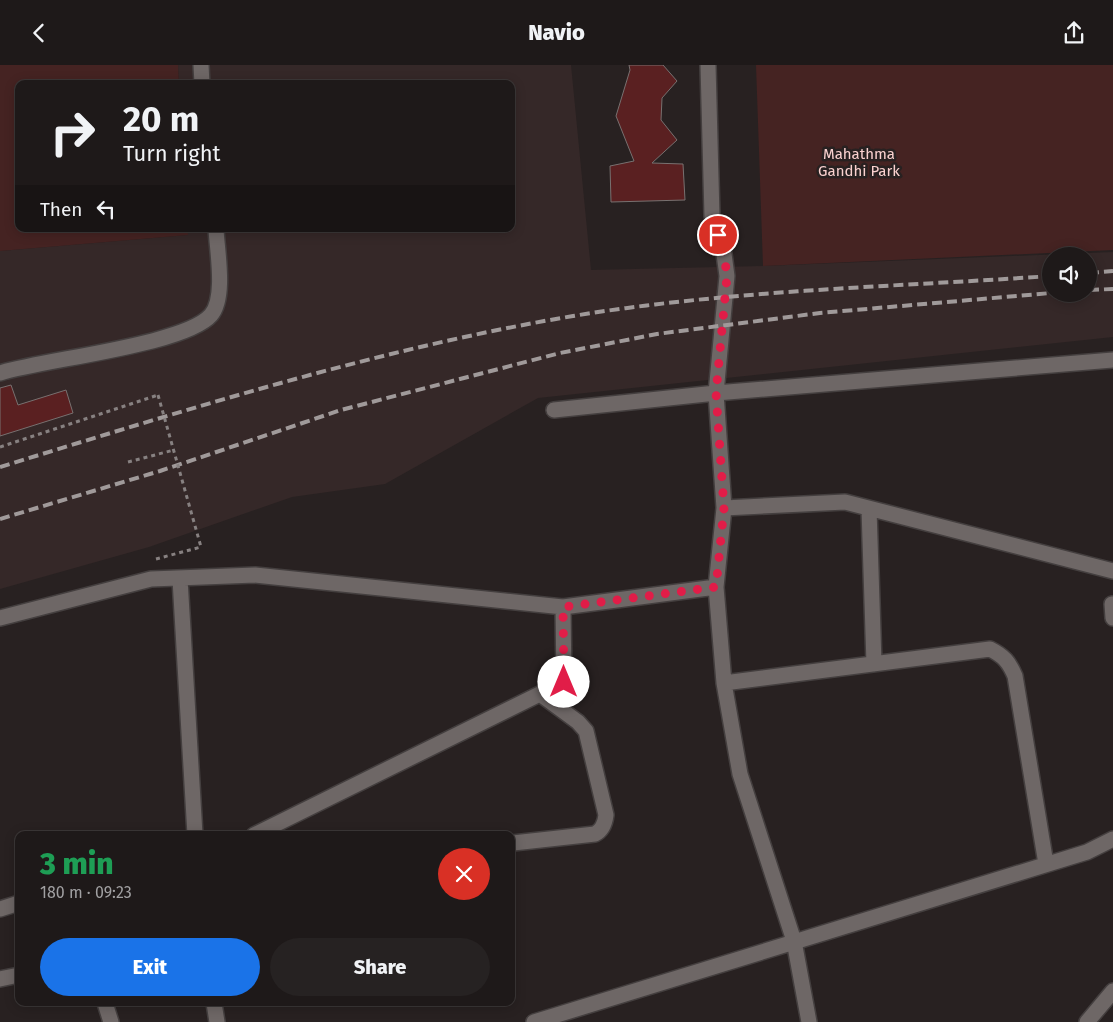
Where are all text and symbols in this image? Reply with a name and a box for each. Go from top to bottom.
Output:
icon: back [25,19,53,47]
text: Navio [528,19,585,46]
icon: share [1060,19,1088,47]
text: 20 m [123,98,199,140]
icon: right [40,100,105,165]
text: Turn right [123,140,220,167]
park label: Mahathma Gandhi Park [818,145,900,180]
icon: left [92,195,120,223]
text: Then [40,198,82,221]
pin [697,214,739,256]
icon: arrive [704,221,732,249]
map controls [1042,247,1097,302]
button: sound [1042,247,1097,302]
position arrow [537,655,589,707]
text: 3 min [40,846,114,882]
button: close [438,848,490,900]
text: 180 m · 09:23 [40,883,132,902]
button: Exit [40,938,260,996]
button: Share [270,938,490,996]

